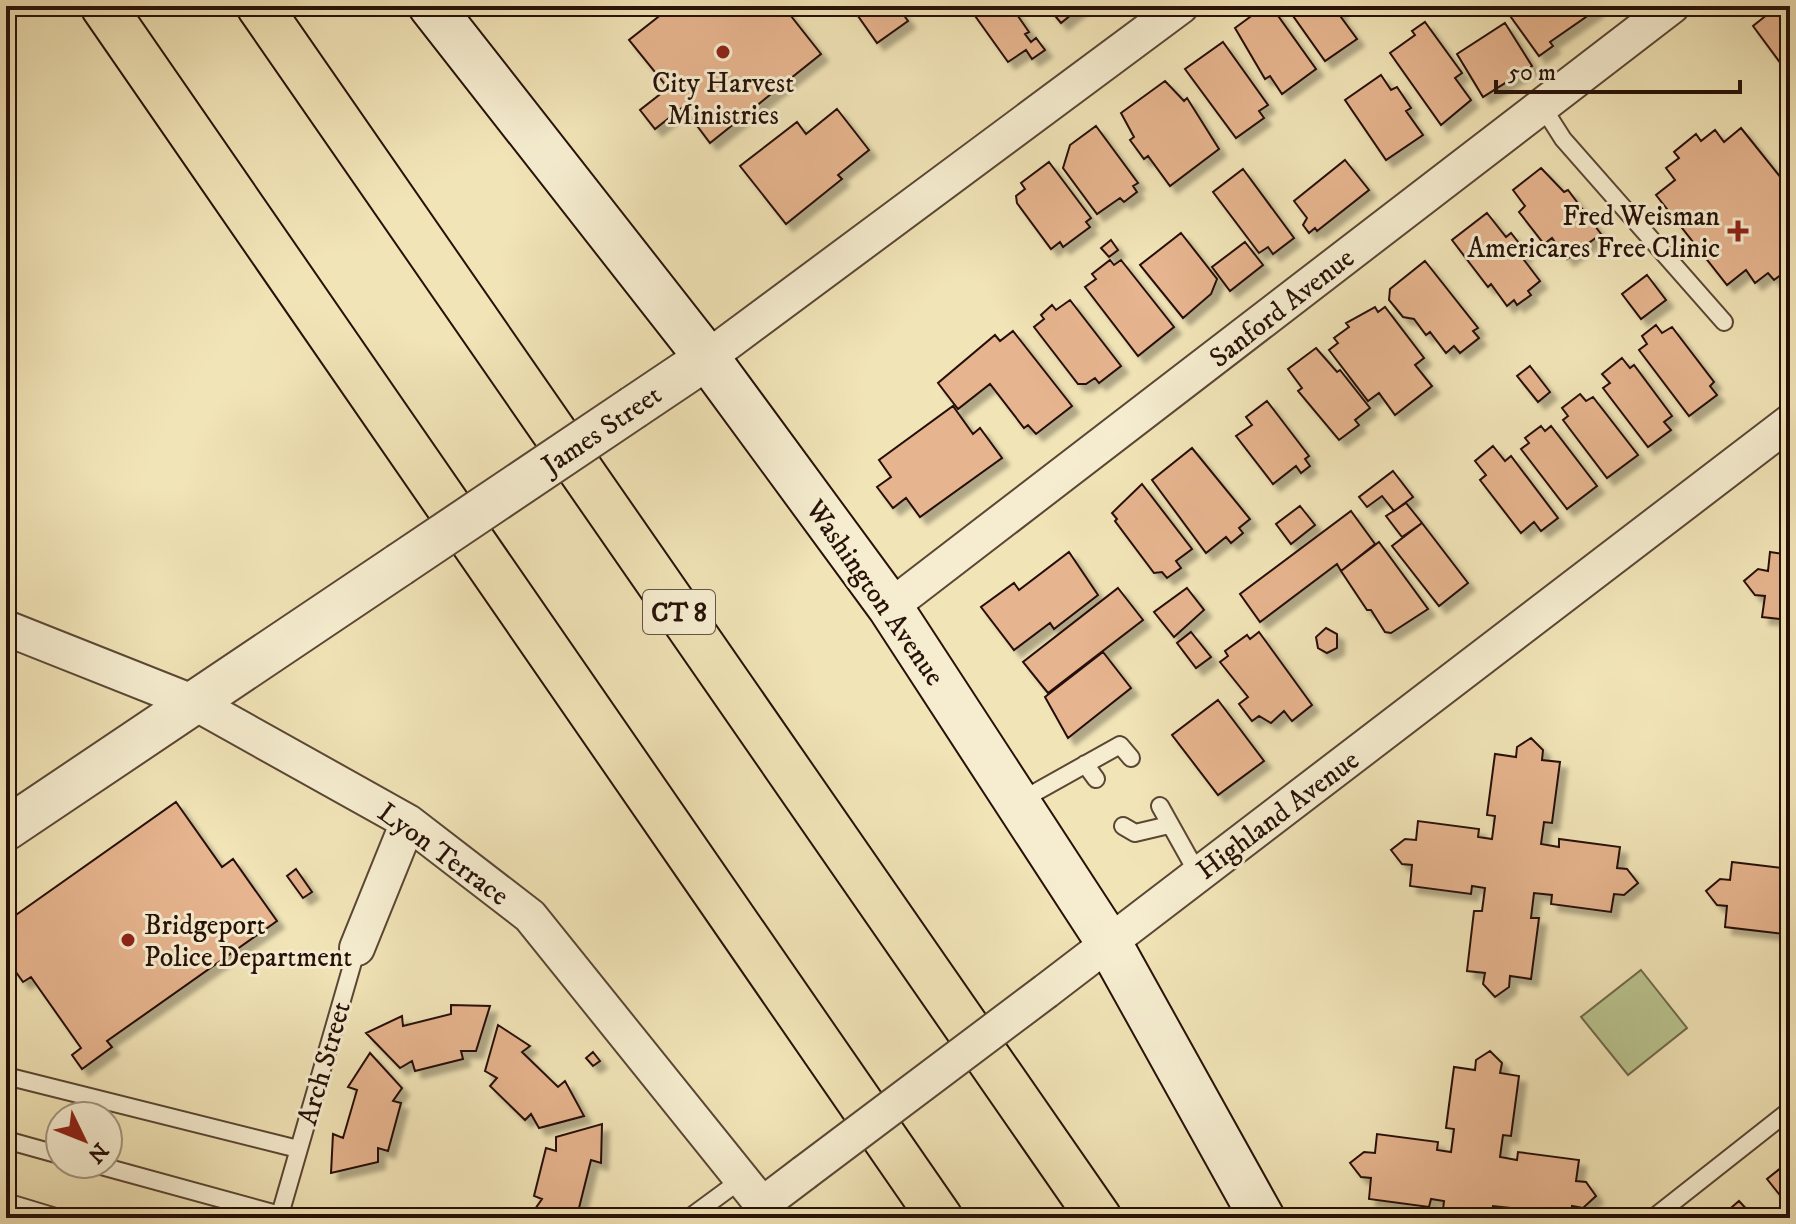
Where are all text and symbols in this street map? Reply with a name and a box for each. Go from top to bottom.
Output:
marker: City Harvest Ministries [714,43,732,61]
scale bar [1496,44,1740,94]
text: 50 m [1508,58,1556,88]
place label: City Harvest Ministries [652,66,794,133]
place label: Fred Weisman Americares Free Clinic [1467,199,1720,266]
marker: Fred Weisman Americares Free Clinic [1727,220,1749,242]
street label: Sanford Avenue [1202,241,1361,376]
street label: James Street [533,378,668,485]
street label: Washington Avenue [797,492,952,693]
road number: CT 8 [643,590,715,634]
street label: Highland Avenue [1190,743,1366,888]
street label: Lyon Terrace [371,795,516,914]
place label: Bridgeport Police Department [144,908,352,975]
marker: Bridgeport Police Department [119,931,137,949]
street label: Arch Street [290,997,359,1129]
north arrow [44,1100,124,1180]
text: N [81,1137,114,1168]

